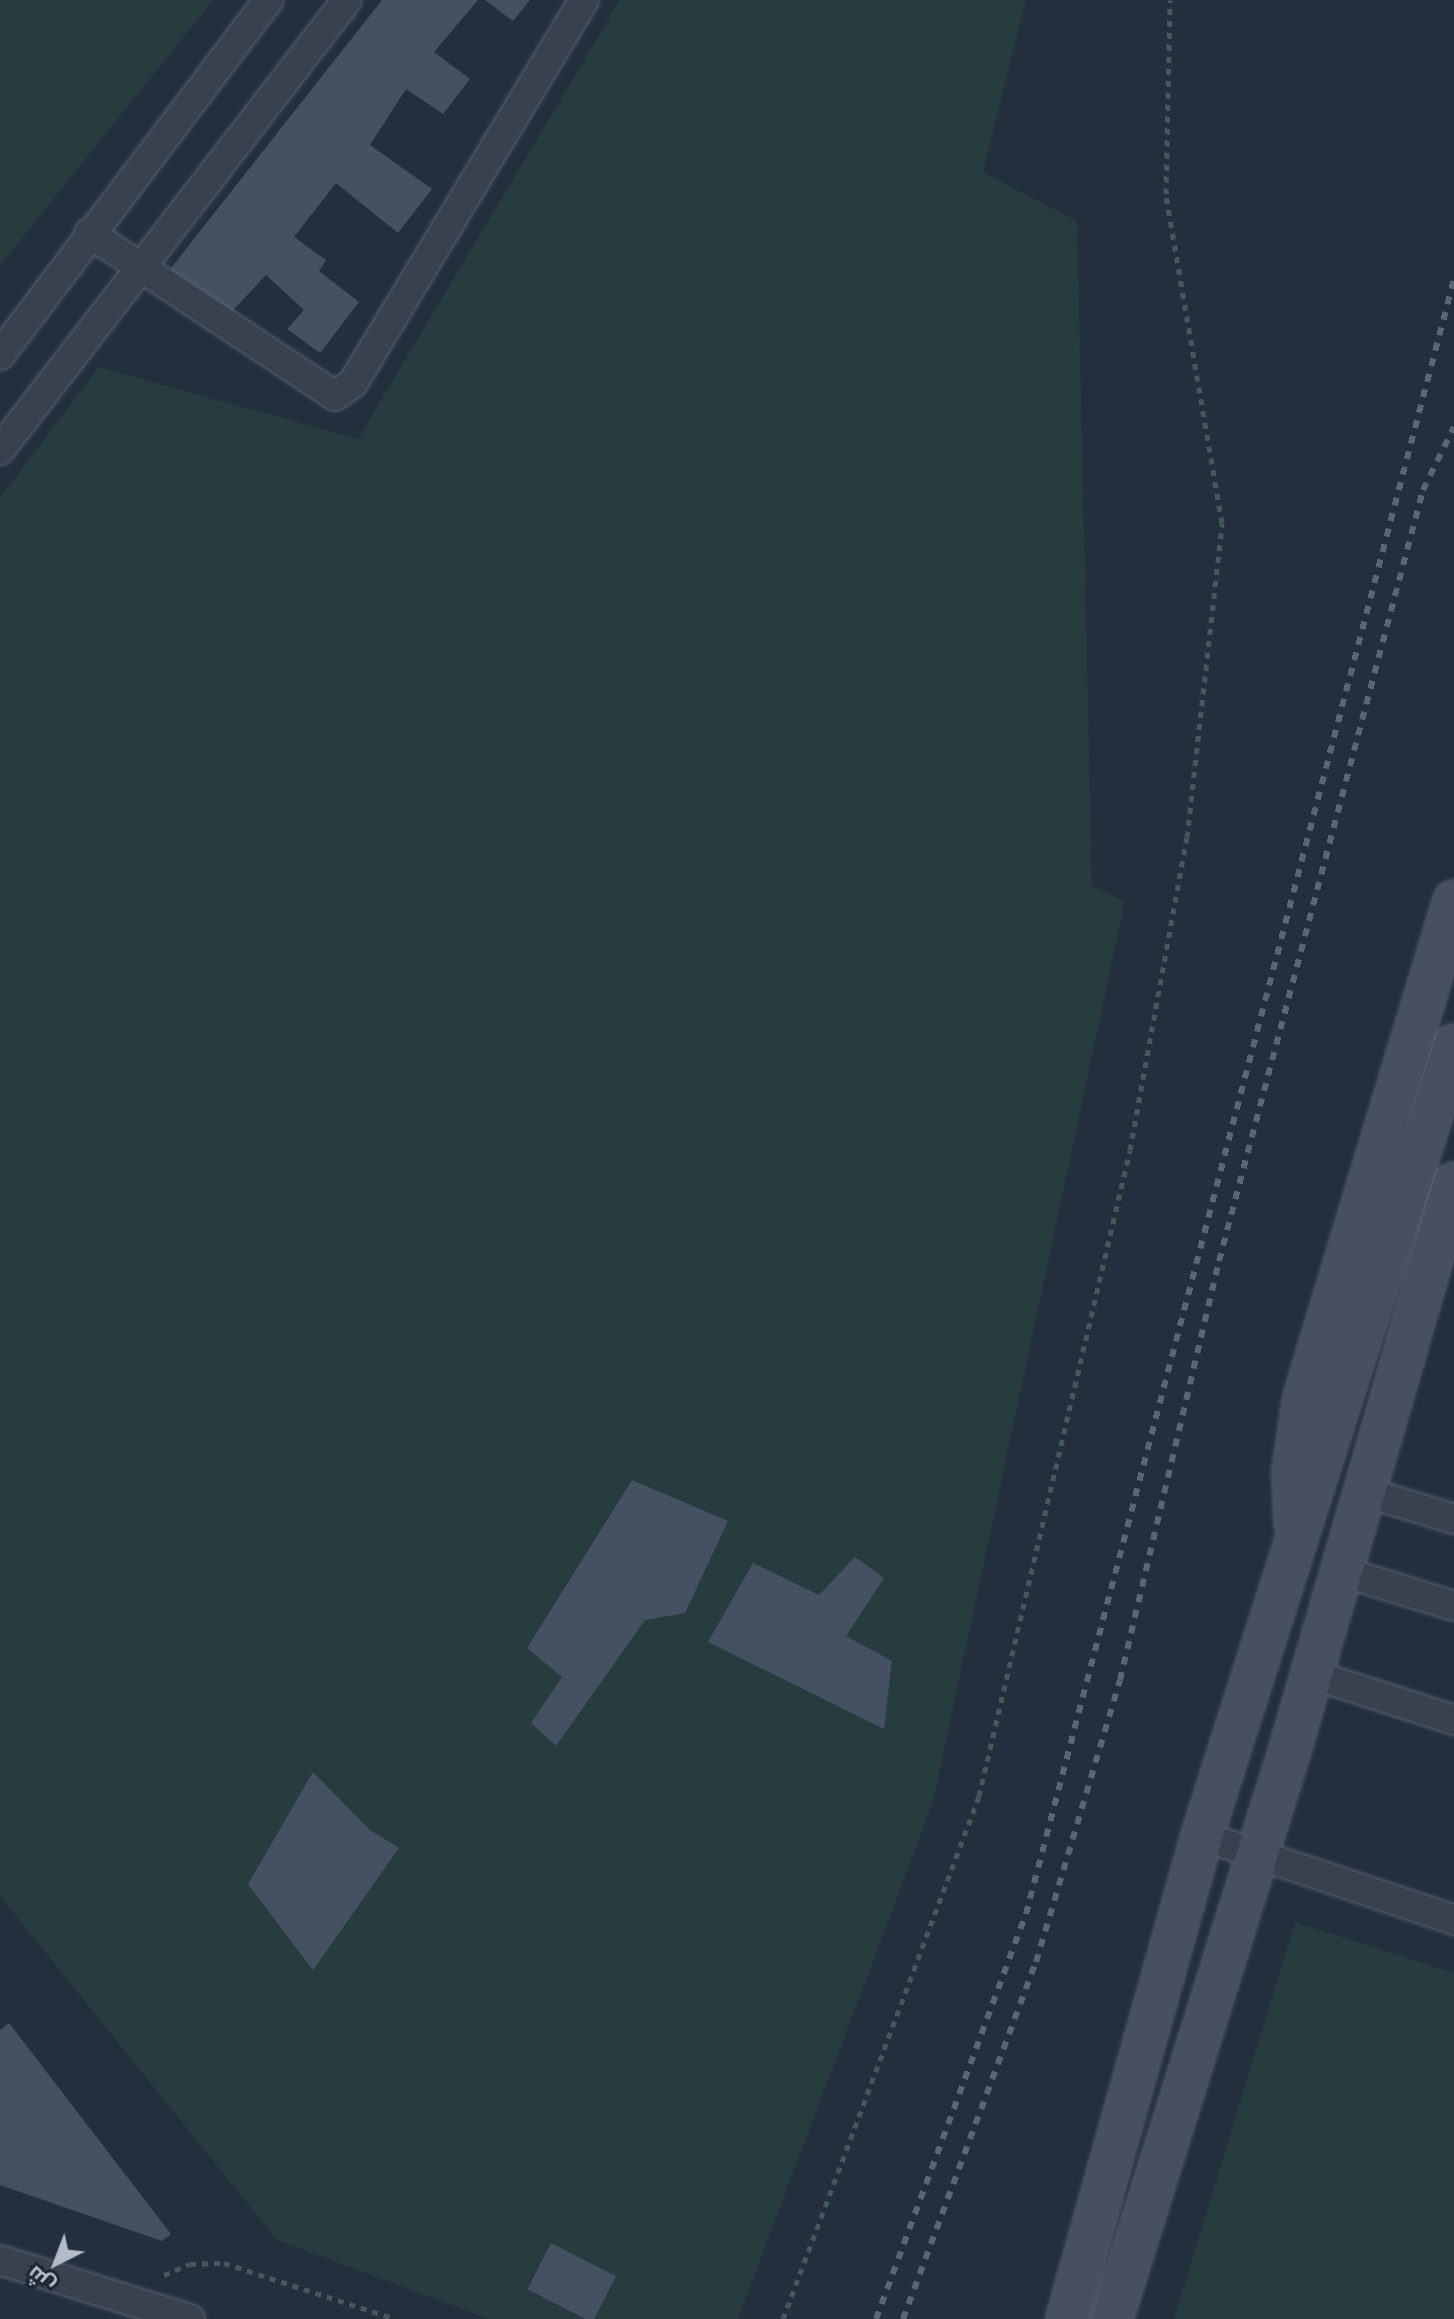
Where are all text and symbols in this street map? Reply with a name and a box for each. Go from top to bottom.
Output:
north arrow [16,2223,96,2303]
text: ش [21,2262,59,2300]

